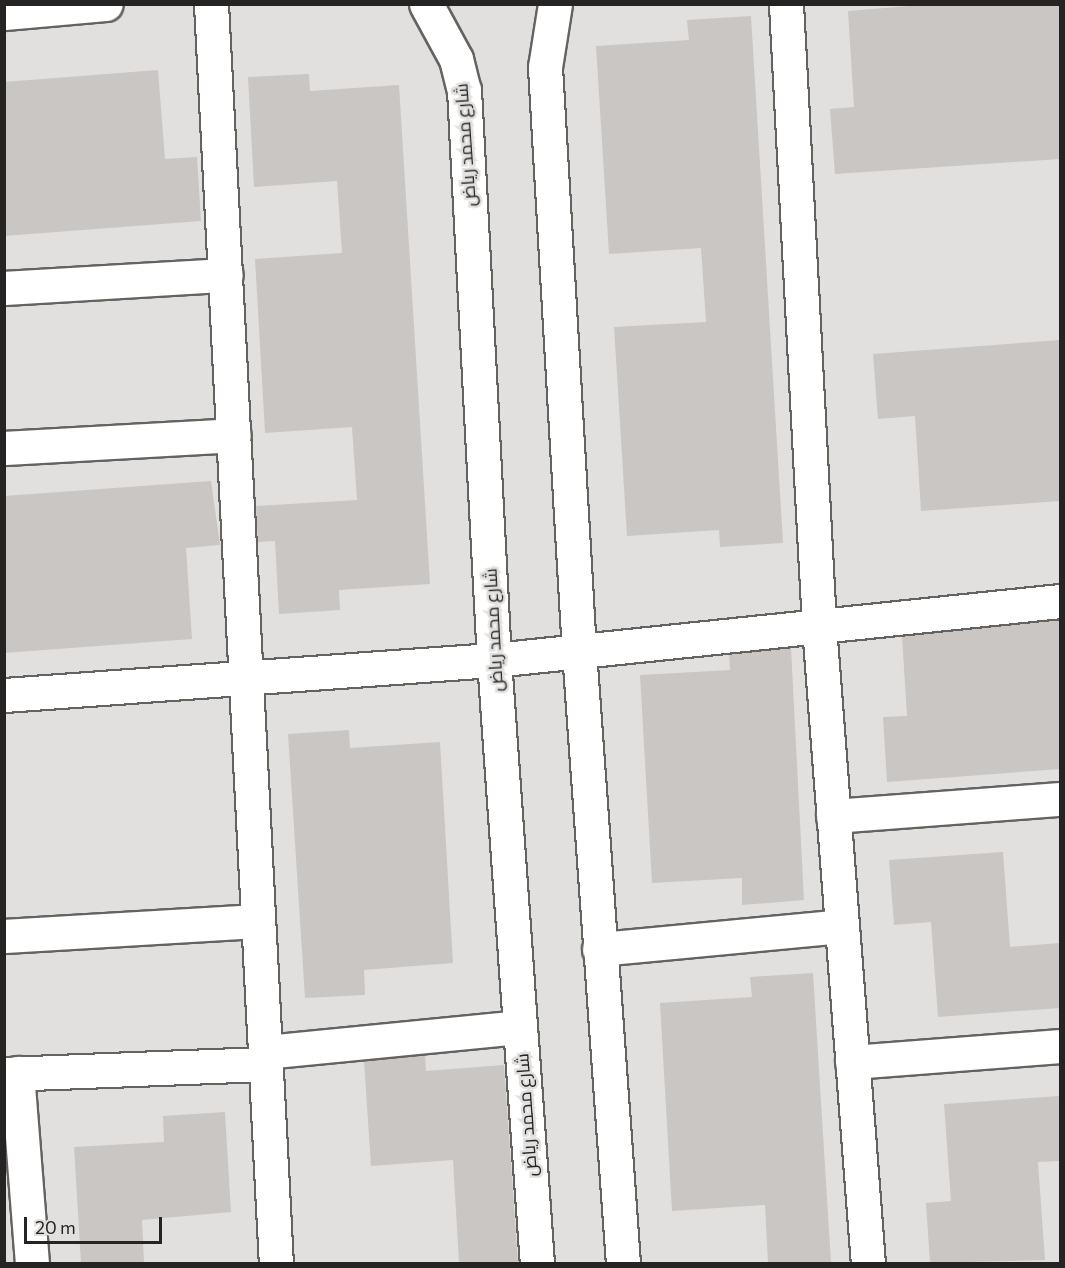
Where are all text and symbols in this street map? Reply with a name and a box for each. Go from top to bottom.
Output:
street label: شارع محمد رياض [450,83,480,207]
street label: شارع محمد رياض [479,568,507,692]
street label: شارع محمد رياض [511,1053,541,1177]
scale bar [27,1205,165,1243]
text: 20 m [35,1216,76,1238]

